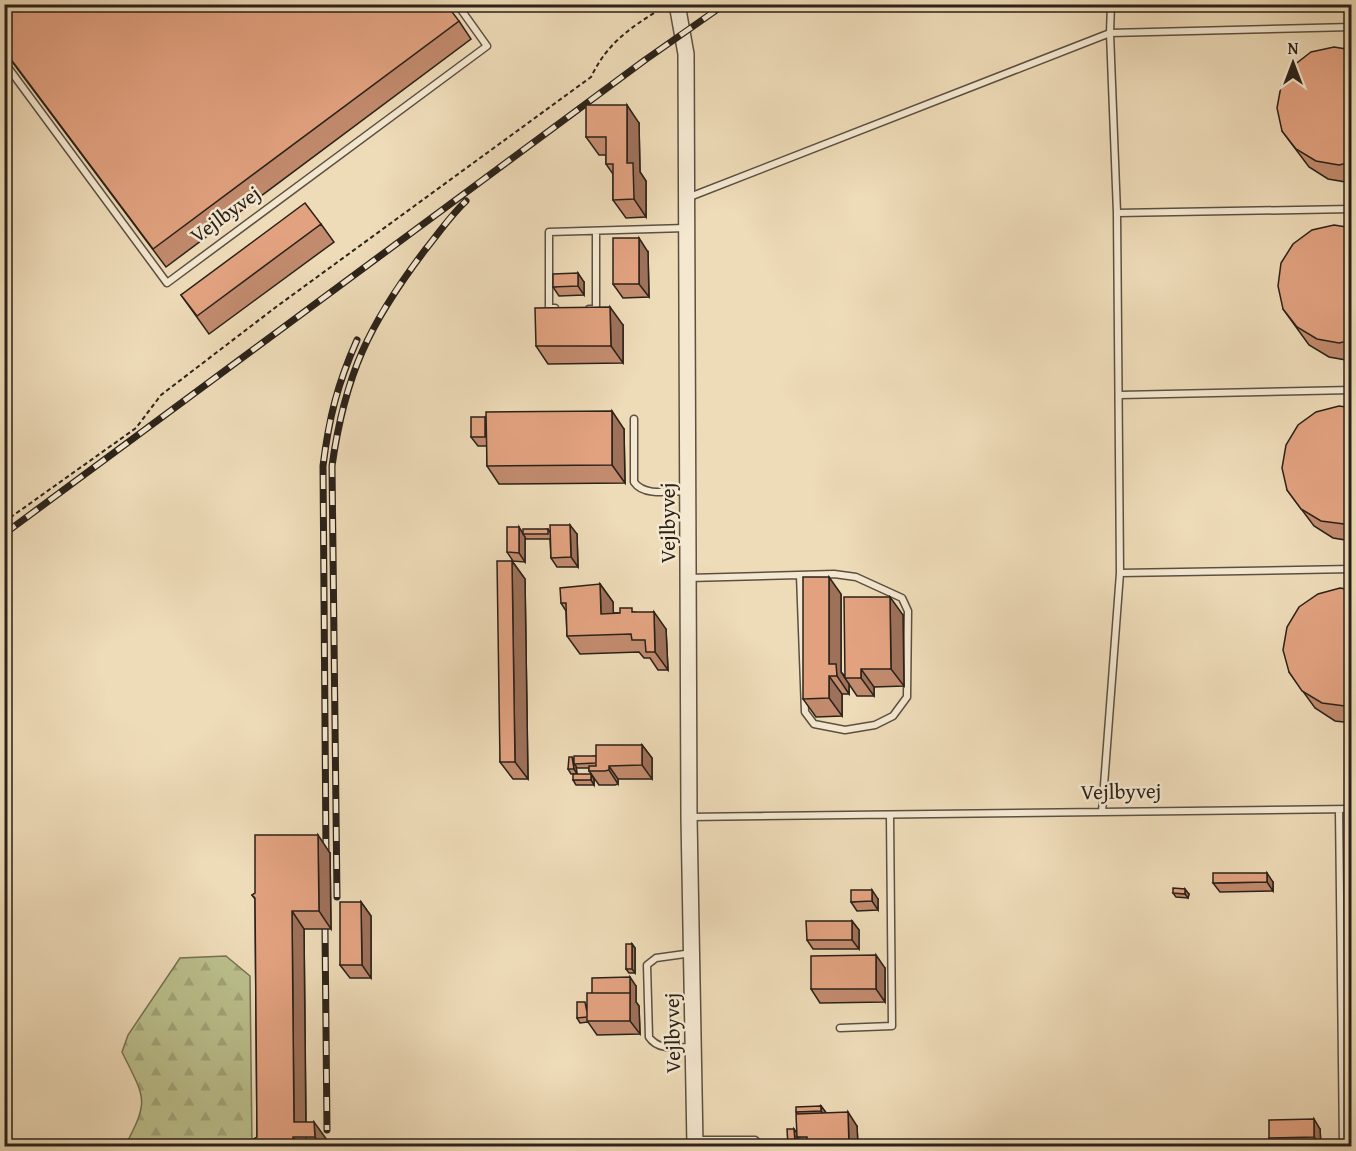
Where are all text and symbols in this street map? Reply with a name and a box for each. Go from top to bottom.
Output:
north arrow [1263,33,1323,93]
text: N [1288,36,1299,60]
street label: Vejlbyvej [183,178,267,250]
street label: Vejlbyvej [652,483,683,563]
street label: Vejlbyvej [1080,775,1162,807]
street label: Vejlbyvej [656,992,688,1074]

